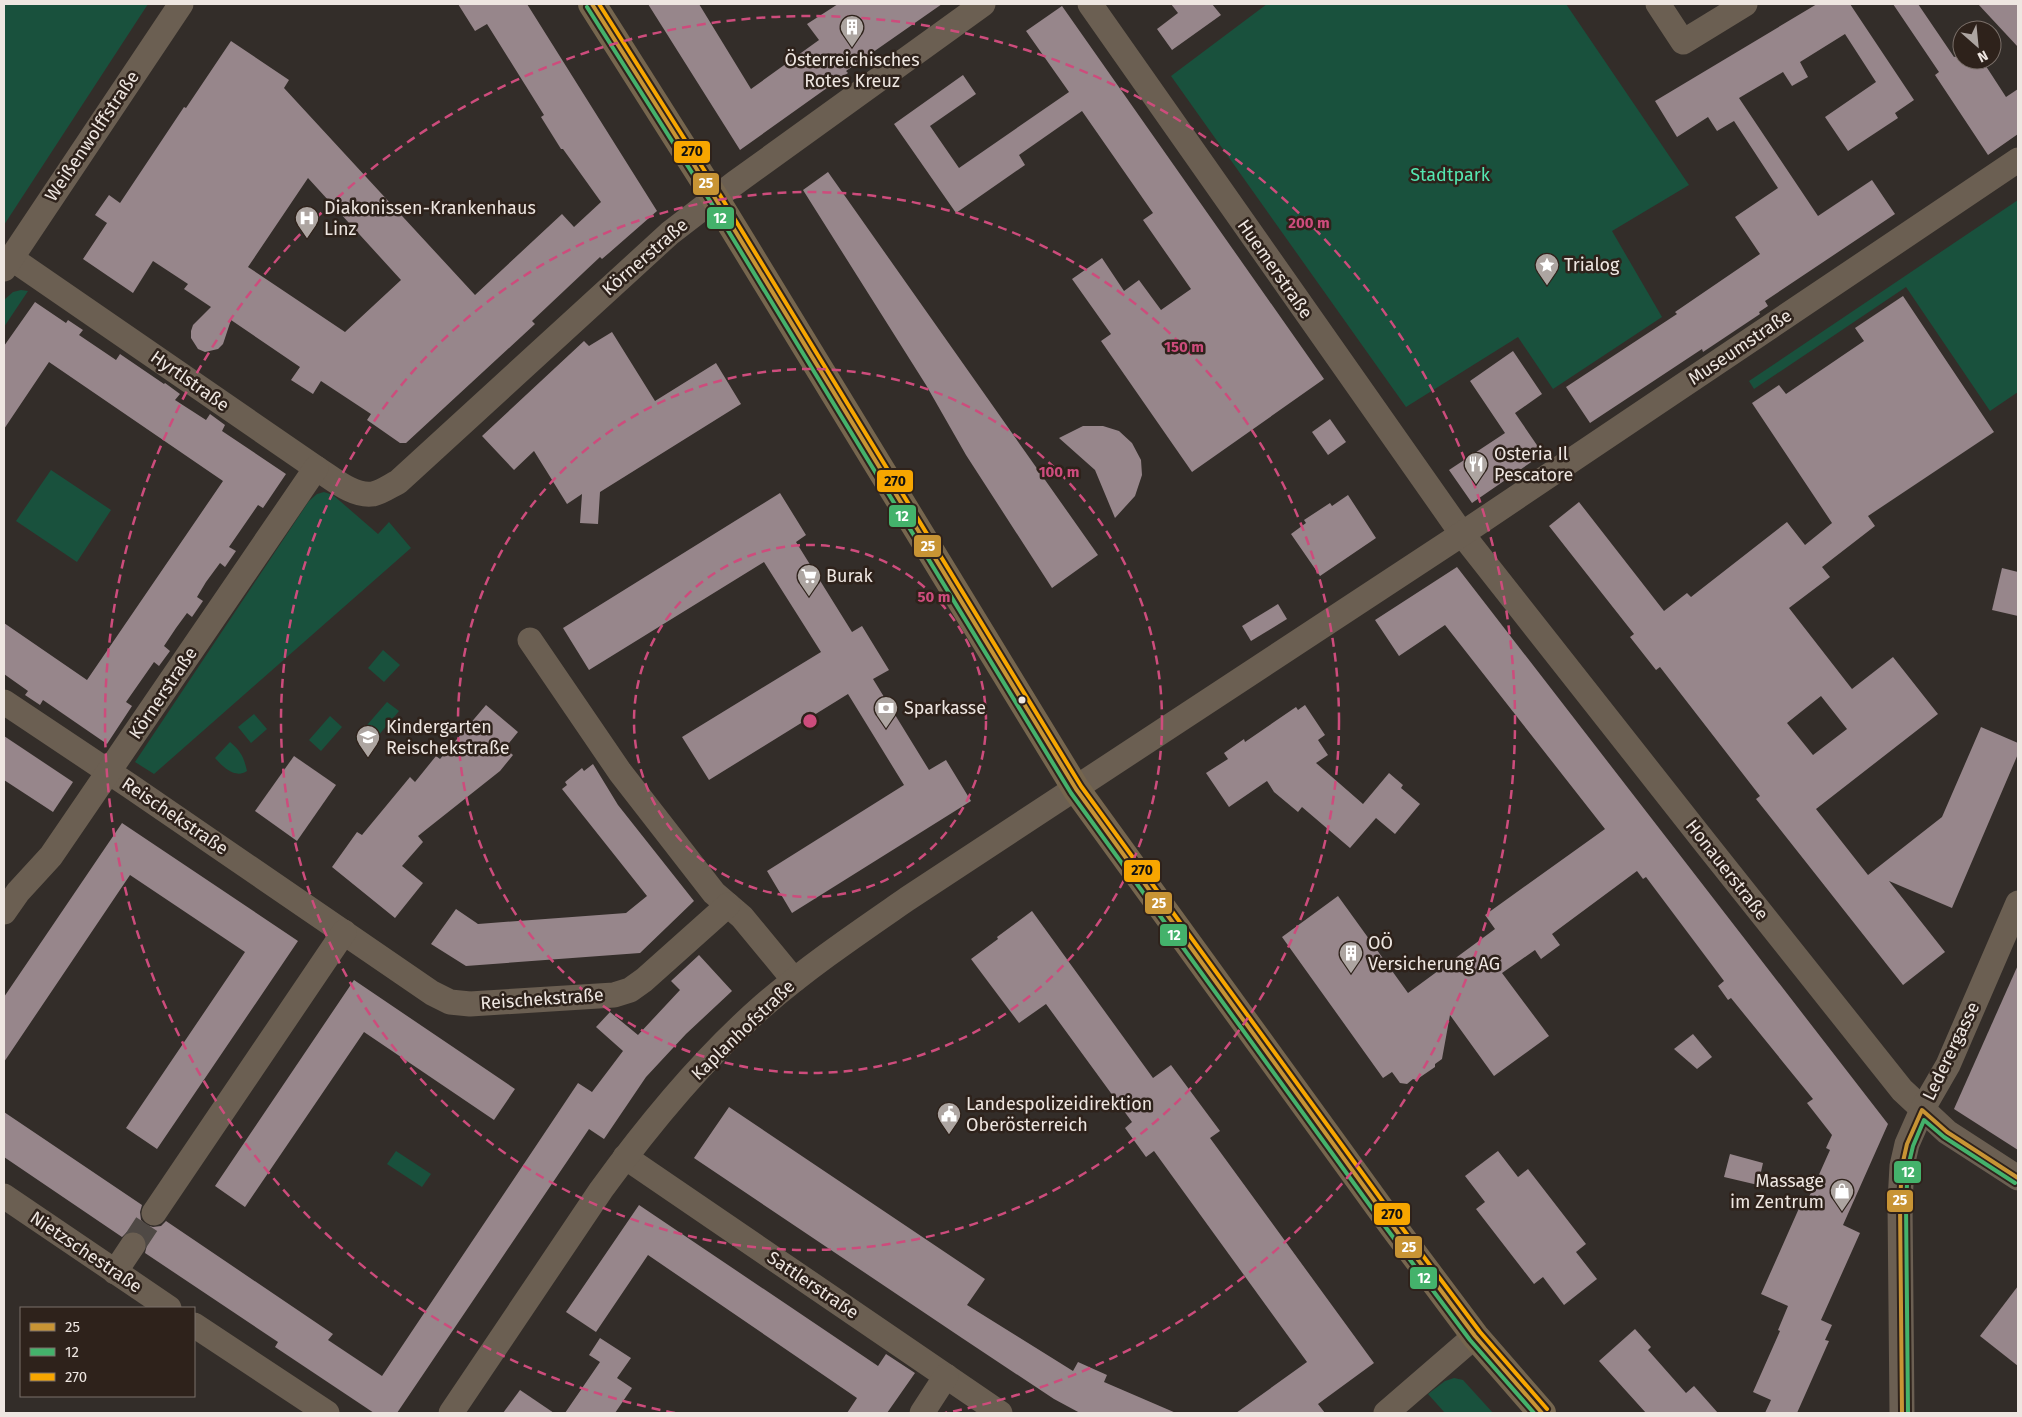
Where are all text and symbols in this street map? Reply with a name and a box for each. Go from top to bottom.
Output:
building icon: Österreichisches Rotes Kreuz [839,14,865,48]
north arrow [1952,20,2002,70]
text: N [1975,46,1991,66]
place label: Österreichisches Rotes Kreuz [784,49,920,92]
street label: Weißenwolffstraße [40,67,144,205]
line badge: 270 [673,140,711,164]
text: 270 [681,143,703,160]
park label: Stadtpark [1410,164,1491,186]
line badge: 25 [692,172,720,196]
text: 25 [699,175,714,192]
place label: Diakonissen-Krankenhaus Linz [324,197,536,240]
hospital icon: Diakonissen-Krankenhaus Linz [294,205,320,239]
line badge: 12 [706,206,735,230]
text: 12 [713,210,727,227]
street label: Körnerstraße [598,214,692,300]
text: 200 m [1288,214,1330,232]
street label: Huemerstraße [1233,215,1317,323]
place icon: Trialog [1534,252,1560,286]
place label: Trialog [1564,254,1620,276]
street label: Museumstraße [1684,304,1796,390]
text: 150 m [1164,338,1204,356]
street label: Hyrtlstraße [146,346,234,416]
place label: Osteria Il Pescatore [1494,443,1573,486]
restaurant icon: Osteria Il Pescatore [1463,451,1489,485]
text: 100 m [1039,463,1079,481]
line badge: 270 [876,469,914,493]
text: 270 [884,473,906,490]
line badge: 12 [888,504,917,528]
text: 12 [895,508,909,525]
line badge: 25 [913,534,942,558]
text: 25 [921,538,936,555]
supermarket icon: Burak [796,563,822,597]
place label: Burak [826,565,874,587]
text: 50 m [917,588,951,606]
street label: Körnerstraße [124,643,202,743]
bank icon: Sparkasse [873,695,899,729]
unlabelled marker [1017,695,1027,705]
place label: Sparkasse [904,697,986,719]
centre of rings [801,712,819,730]
place label: Kindergarten Reischekstraße [386,716,510,759]
school or university icon: Kindergarten Reischekstraße [355,724,381,758]
street label: Reischekstraße [118,772,232,860]
street label: Honauerstraße [1681,815,1773,925]
line badge: 270 [1123,859,1161,883]
text: 270 [1131,862,1153,879]
line badge: 25 [1144,891,1173,915]
text: 25 [1152,895,1167,912]
line badge: 12 [1159,923,1188,947]
text: 12 [1167,927,1181,944]
place label: OÖ Versicherung AG [1368,932,1500,975]
building icon: OÖ Versicherung AG [1338,940,1364,974]
street label: Kaplanhofstraße [687,975,799,1085]
street label: Reischekstraße [480,984,604,1014]
street label: Lederergasse [1918,998,1984,1104]
place label: Landespolizeidirektion Oberösterreich [966,1093,1152,1136]
public building icon: Landespolizeidirektion Oberösterreich [936,1101,962,1135]
line badge: 12 [1893,1160,1922,1184]
text: 12 [1901,1164,1915,1181]
place label: Massage im Zentrum [1730,1170,1824,1213]
shop icon: Massage im Zentrum [1829,1178,1855,1212]
line badge: 25 [1886,1189,1914,1213]
text: 25 [1893,1192,1908,1209]
line badge: 270 [1373,1202,1411,1226]
street label: Nietzschestraße [26,1206,146,1298]
text: 270 [1381,1206,1403,1223]
line badge: 25 [1394,1235,1423,1259]
text: 25 [1402,1239,1417,1256]
street label: Sattlerstraße [763,1246,863,1324]
line badge: 12 [1409,1266,1438,1290]
text: 12 [1417,1270,1431,1287]
legend [20,1307,195,1397]
text: 25 [65,1318,80,1336]
text: 12 [65,1343,79,1361]
text: 270 [65,1368,87,1386]

